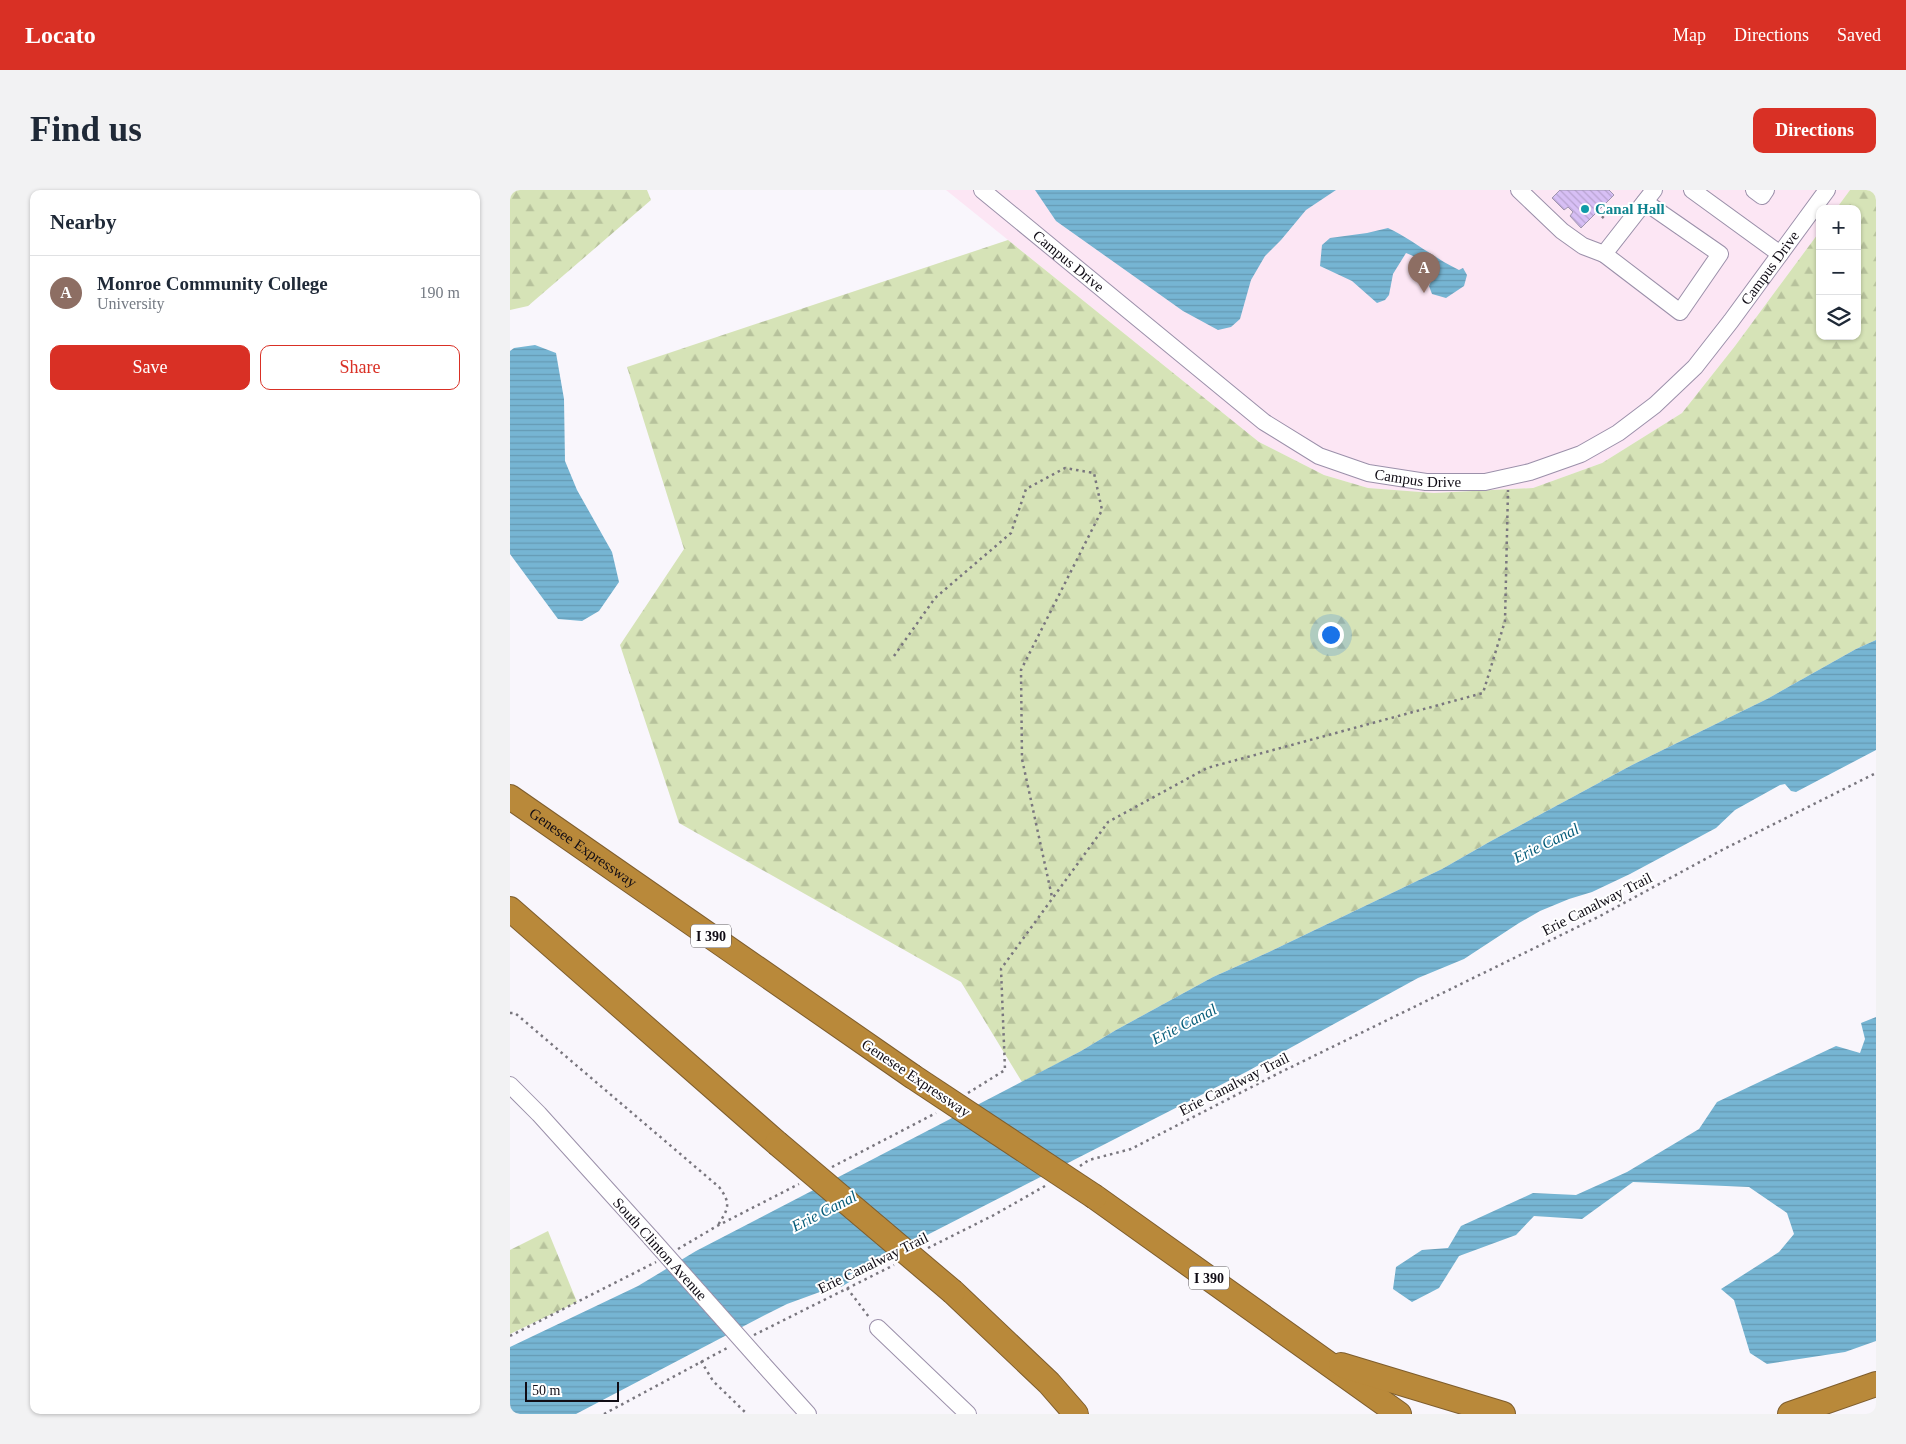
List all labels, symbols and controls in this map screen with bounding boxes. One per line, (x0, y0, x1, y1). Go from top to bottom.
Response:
text: Locato (25, 22, 96, 48)
text: Map (1673, 25, 1706, 45)
text: Directions (1734, 25, 1809, 45)
text: Saved (1837, 25, 1881, 45)
button: Directions (1753, 108, 1876, 153)
text: Find us (30, 110, 142, 149)
place label: Canal Hall (1595, 201, 1665, 217)
marker: Canal Hall (1579, 203, 1591, 215)
map controls (1816, 205, 1861, 340)
button: + (1816, 205, 1861, 250)
text: Nearby (50, 210, 117, 234)
street label: Campus Drive (1030, 227, 1107, 295)
street label: Campus Drive (1738, 228, 1802, 308)
button: − (1816, 250, 1861, 295)
pin: A (1408, 252, 1440, 293)
text: Monroe Community College (97, 273, 328, 294)
text: A (60, 284, 72, 301)
text: 190 m (420, 284, 460, 301)
text: University (97, 295, 165, 312)
button: layers (1816, 295, 1861, 340)
button: Save (50, 345, 250, 390)
button: Share (260, 345, 460, 390)
street label: Campus Drive (1373, 466, 1462, 490)
your location (1318, 622, 1344, 648)
street label: Genesee Expressway (526, 805, 640, 891)
water label: Erie Canal (1510, 820, 1582, 867)
street label: Erie Canalway Trail (1540, 869, 1654, 939)
road number: I 390 (691, 924, 731, 948)
water label: Erie Canal (1148, 1000, 1220, 1048)
street label: Genesee Expressway (859, 1036, 974, 1120)
street label: Erie Canalway Trail (1177, 1049, 1291, 1119)
water label: Erie Canal (788, 1187, 860, 1235)
street label: South Clinton Avenue (610, 1195, 710, 1304)
street label: Erie Canalway Trail (815, 1229, 931, 1297)
road number: I 390 (1189, 1266, 1229, 1290)
scale bar (525, 1379, 619, 1402)
text: 50 m (532, 1383, 560, 1398)

